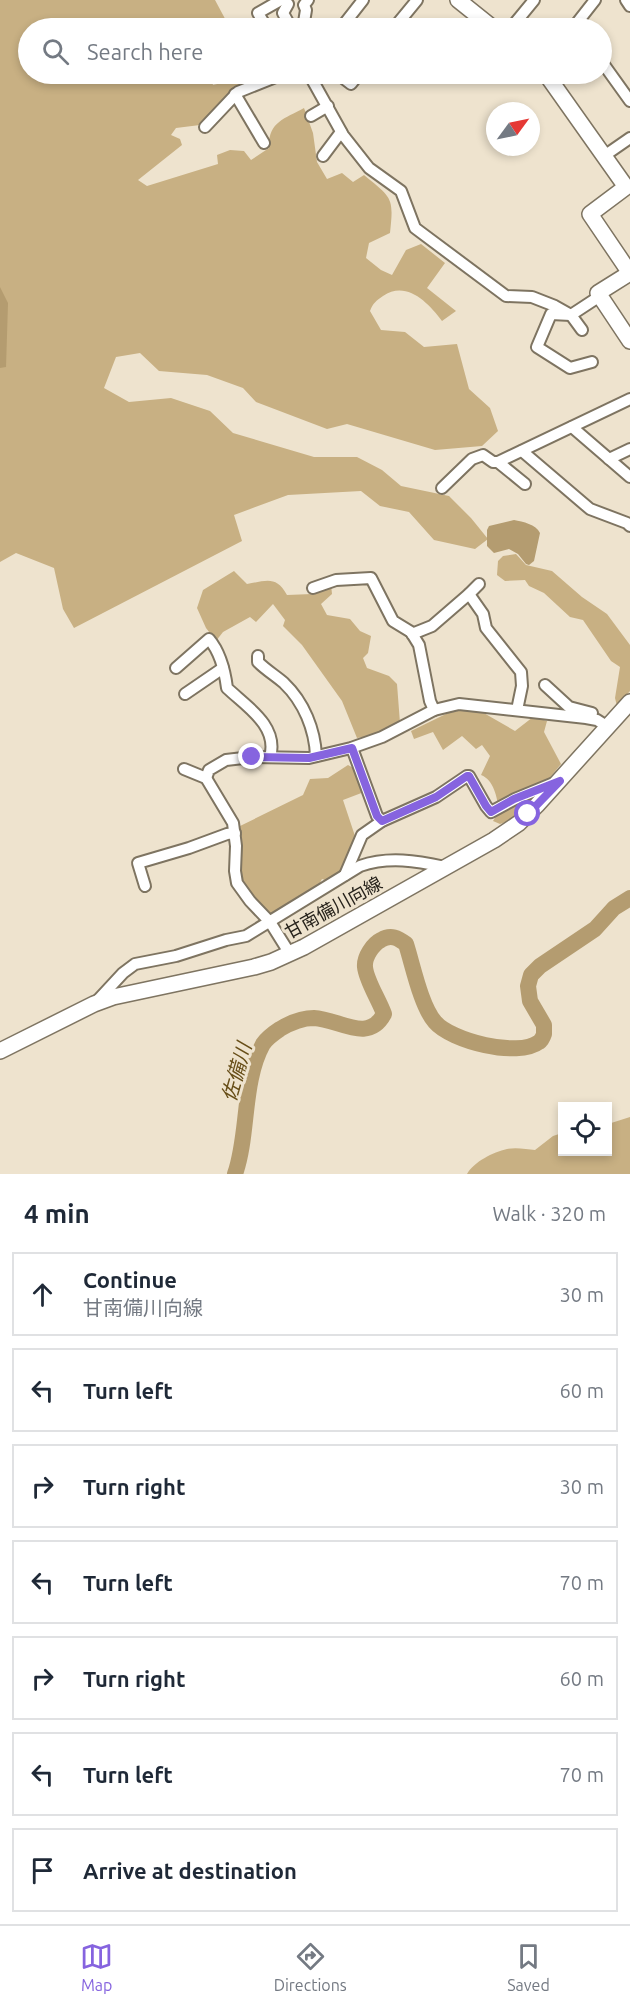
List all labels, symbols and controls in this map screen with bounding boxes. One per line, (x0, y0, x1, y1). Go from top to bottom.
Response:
search box (18, 18, 612, 84)
icon: search (39, 35, 72, 68)
text: Search here (87, 39, 203, 64)
north arrow (486, 102, 540, 156)
route end (238, 743, 264, 769)
route start (514, 800, 540, 826)
street label: 甘南備川向線 (281, 872, 385, 942)
water label: 佐備川 (217, 1038, 256, 1104)
map controls (558, 1102, 612, 1156)
button: locate (558, 1102, 612, 1156)
text: 4 min (24, 1199, 90, 1228)
text: Walk · 320 m (493, 1202, 606, 1225)
text: Continue (83, 1267, 177, 1292)
icon: ahead (26, 1278, 59, 1311)
text: 30 m (560, 1283, 604, 1306)
text: 甘南備川向線 (83, 1296, 203, 1319)
icon: left (26, 1374, 59, 1407)
text: Turn left (83, 1378, 173, 1403)
text: 60 m (560, 1379, 604, 1402)
icon: right (26, 1470, 59, 1503)
text: Turn right (83, 1474, 185, 1499)
text: 30 m (560, 1475, 604, 1498)
icon: left (26, 1566, 59, 1599)
text: Turn left (83, 1570, 173, 1595)
text: 70 m (560, 1571, 604, 1594)
icon: right (26, 1662, 59, 1695)
text: Turn right (83, 1666, 185, 1691)
text: 60 m (560, 1667, 604, 1690)
icon: left (26, 1758, 59, 1791)
text: Turn left (83, 1762, 173, 1787)
text: 70 m (560, 1763, 604, 1786)
icon: arrive (26, 1854, 59, 1887)
text: Arrive at destination (83, 1858, 297, 1883)
tab: Map (80, 1940, 113, 1994)
tab: Directions (274, 1940, 347, 1994)
tab: Saved (507, 1940, 550, 1994)

